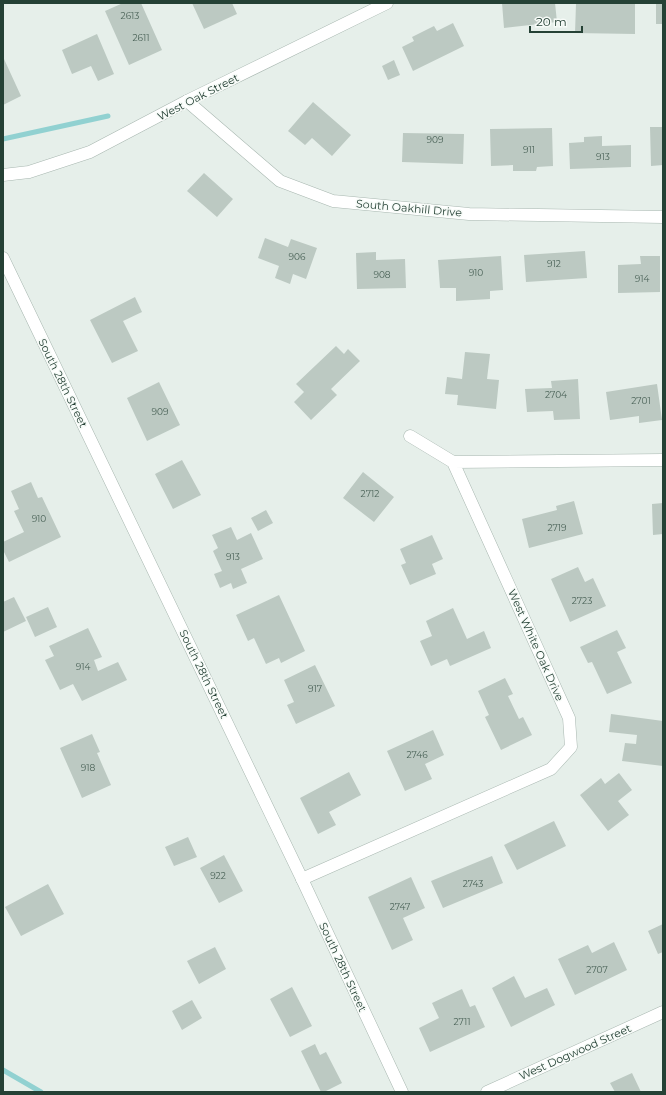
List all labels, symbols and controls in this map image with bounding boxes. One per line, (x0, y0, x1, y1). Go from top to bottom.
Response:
scale bar (530, 8, 582, 34)
house number: 2613 (121, 10, 139, 21)
text: 20 m (536, 14, 567, 29)
house number: 2611 (132, 32, 150, 43)
street label: West Oak Street (155, 70, 241, 124)
house number: 909 (427, 134, 444, 145)
house number: 911 (523, 144, 535, 155)
house number: 913 (596, 151, 610, 162)
street label: South Oakhill Drive (356, 196, 463, 220)
house number: 906 (289, 251, 306, 262)
house number: 912 (547, 258, 561, 269)
house number: 910 (469, 267, 483, 278)
house number: 908 (373, 269, 391, 280)
house number: 914 (635, 273, 649, 284)
street label: South 28th Street (35, 336, 91, 430)
house number: 2704 (545, 389, 567, 400)
house number: 2701 (631, 395, 651, 406)
house number: 909 (152, 406, 169, 417)
house number: 2712 (361, 488, 379, 499)
house number: 910 (32, 513, 46, 524)
house number: 2719 (547, 522, 567, 533)
house number: 913 (226, 551, 240, 562)
street label: West White Oak Drive (505, 587, 567, 703)
house number: 2723 (572, 595, 592, 606)
street label: South 28th Street (176, 627, 232, 721)
house number: 914 (76, 661, 90, 672)
house number: 917 (308, 683, 322, 694)
house number: 2746 (406, 749, 428, 760)
house number: 918 (81, 762, 95, 773)
house number: 922 (210, 870, 226, 881)
house number: 2743 (463, 878, 483, 889)
house number: 2747 (390, 901, 410, 912)
street label: South 28th Street (316, 920, 370, 1014)
house number: 2707 (586, 964, 608, 975)
house number: 2711 (454, 1016, 470, 1027)
street label: West Dogwood Street (517, 1021, 634, 1083)

